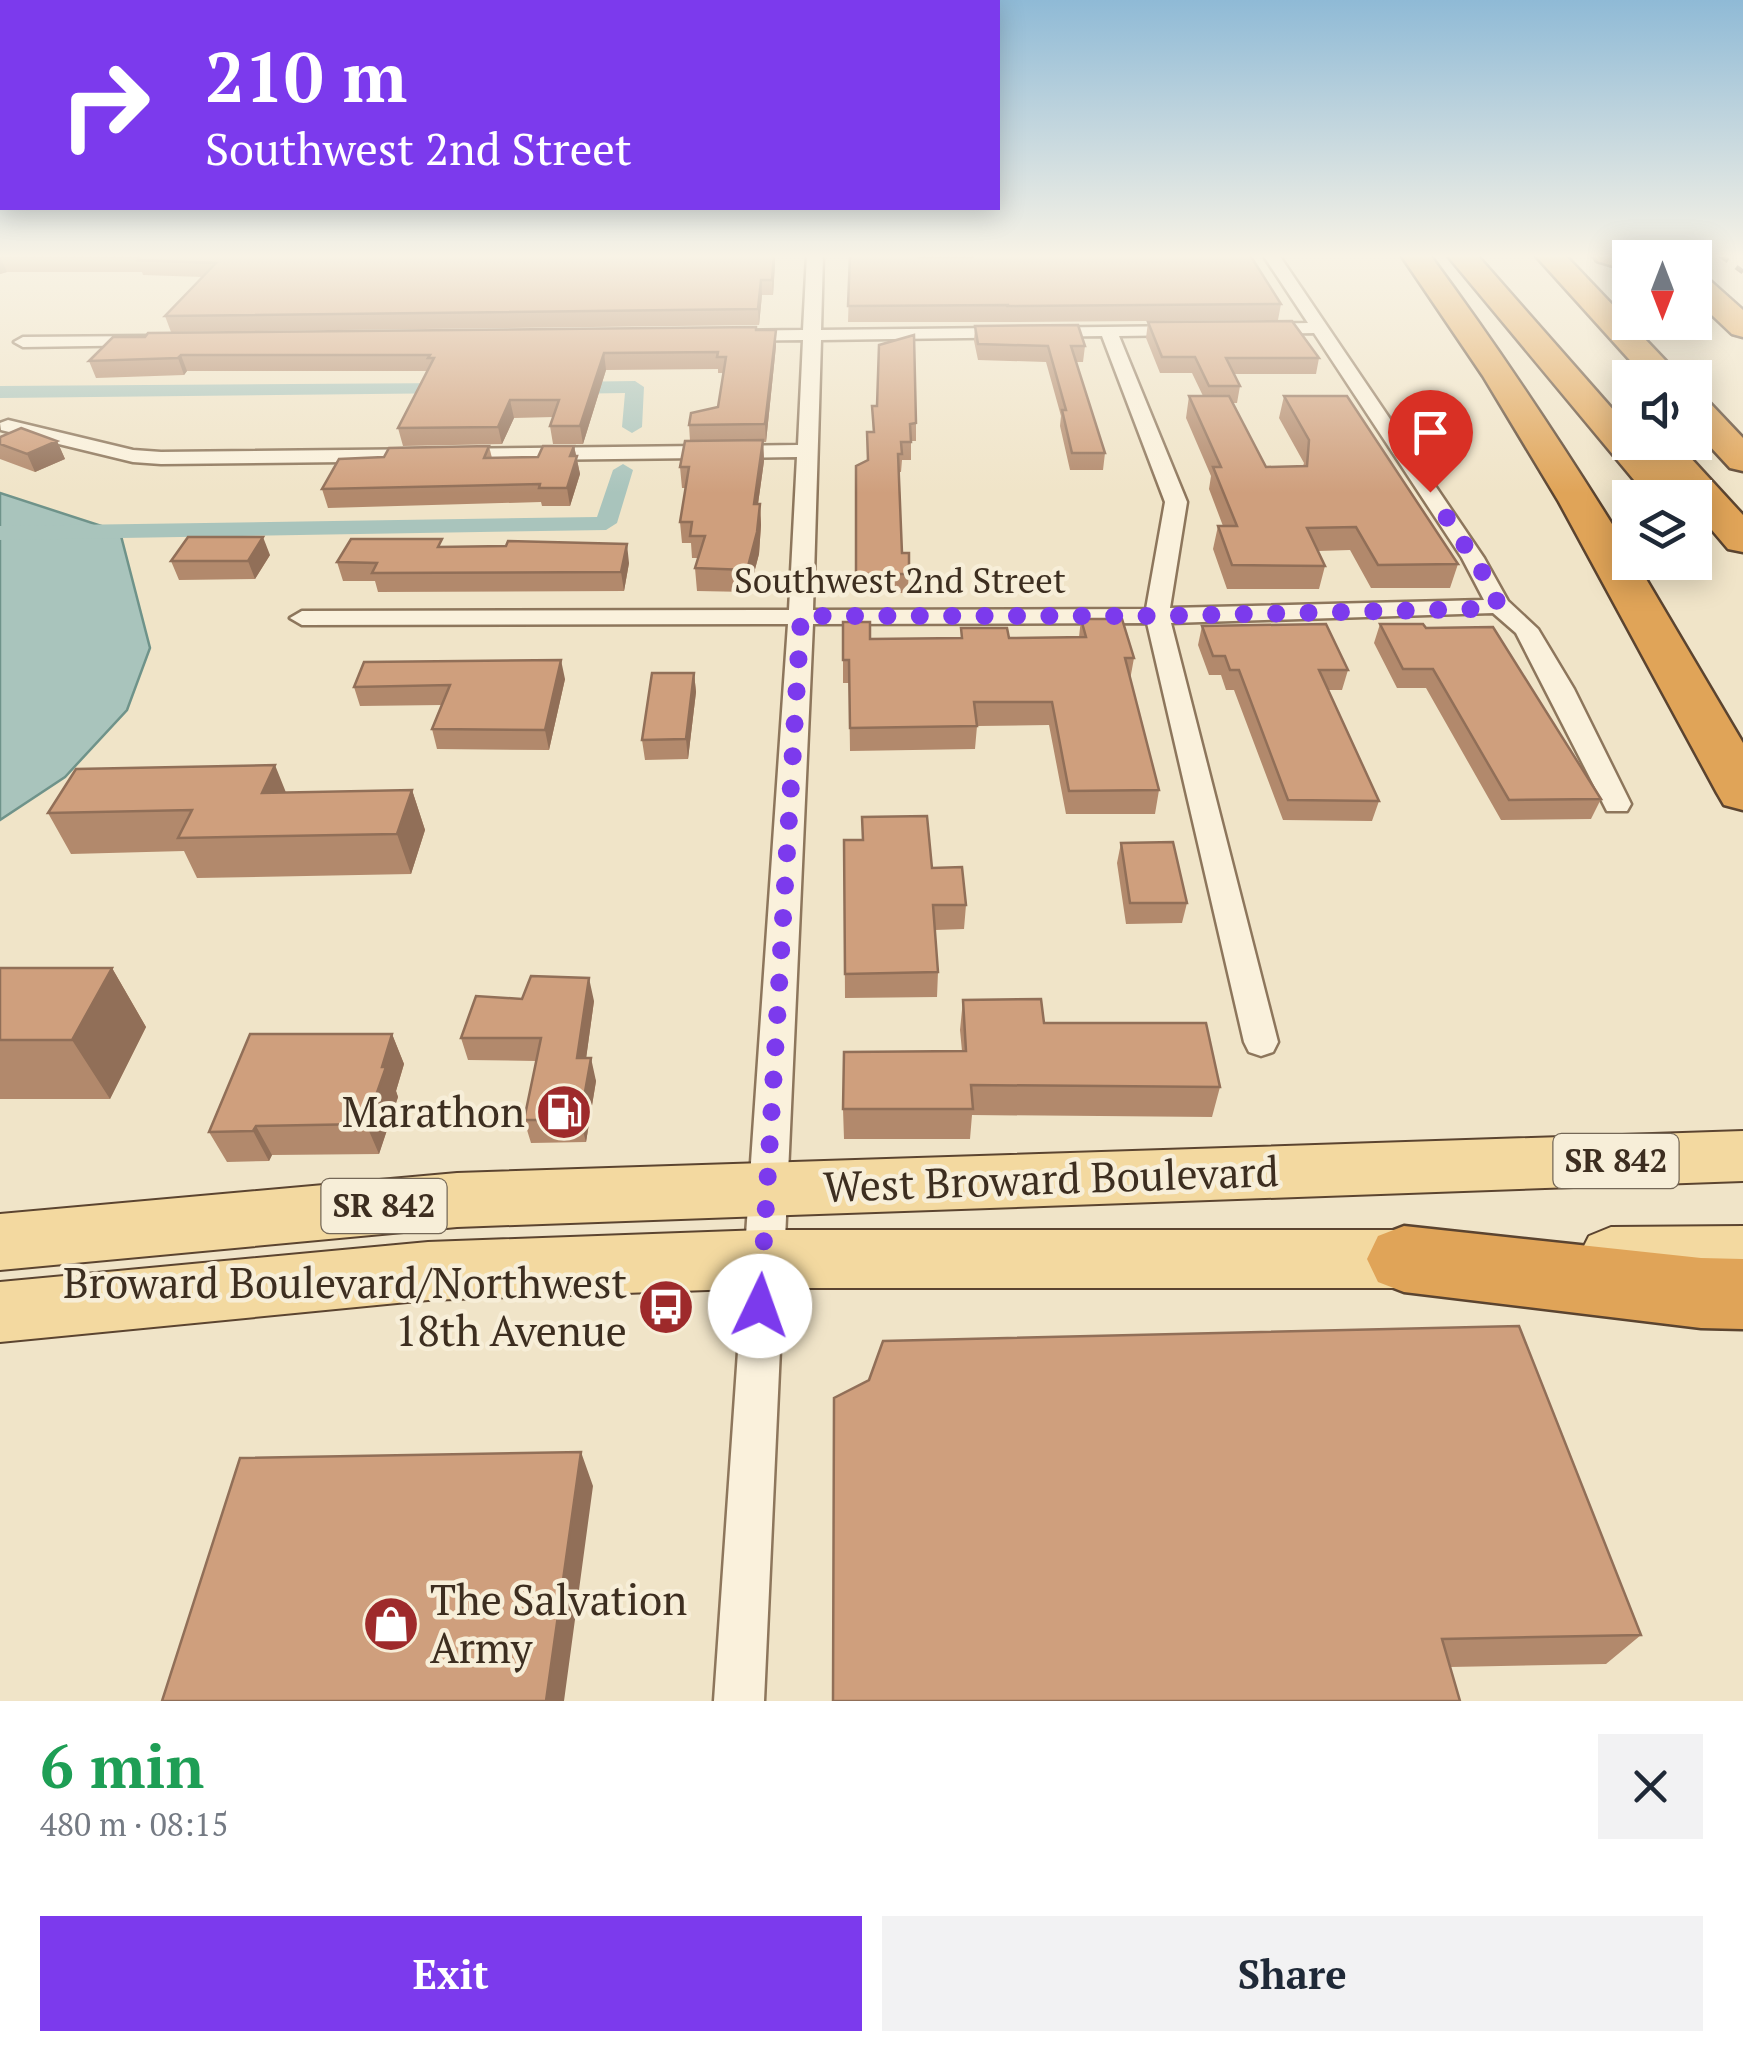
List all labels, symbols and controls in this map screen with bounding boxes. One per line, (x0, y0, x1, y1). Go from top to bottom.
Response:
text: 210 m (205, 29, 407, 122)
icon: right (40, 40, 170, 170)
text: Southwest 2nd Street (205, 118, 632, 178)
north arrow (1612, 240, 1712, 340)
map controls (1612, 240, 1712, 580)
button: sound (1612, 360, 1712, 460)
pin (1388, 390, 1473, 493)
icon: arrive (1403, 405, 1458, 460)
button: layers (1612, 480, 1712, 580)
street label: Southwest 2nd Street (734, 557, 1066, 603)
fuel station icon: Marathon (534, 1082, 594, 1142)
place label: Marathon (342, 1083, 525, 1139)
road number: SR 842 (1554, 1134, 1678, 1188)
street label: West Broward Boulevard (822, 1142, 1280, 1214)
road number: SR 842 (322, 1179, 446, 1233)
place label: Broward Boulevard/Northwest 18th Avenue (63, 1254, 627, 1358)
position arrow (708, 1254, 812, 1358)
bus stop icon: Broward Boulevard/Northwest 18th Avenue (636, 1277, 696, 1337)
place label: The Salvation Army (430, 1571, 687, 1675)
shop icon: The Salvation Army (361, 1594, 421, 1654)
text: 6 min (40, 1726, 204, 1805)
button: close (1598, 1734, 1703, 1839)
text: 480 m · 08:15 (40, 1803, 228, 1845)
button: Exit (40, 1916, 862, 2031)
button: Share (882, 1916, 1703, 2031)

